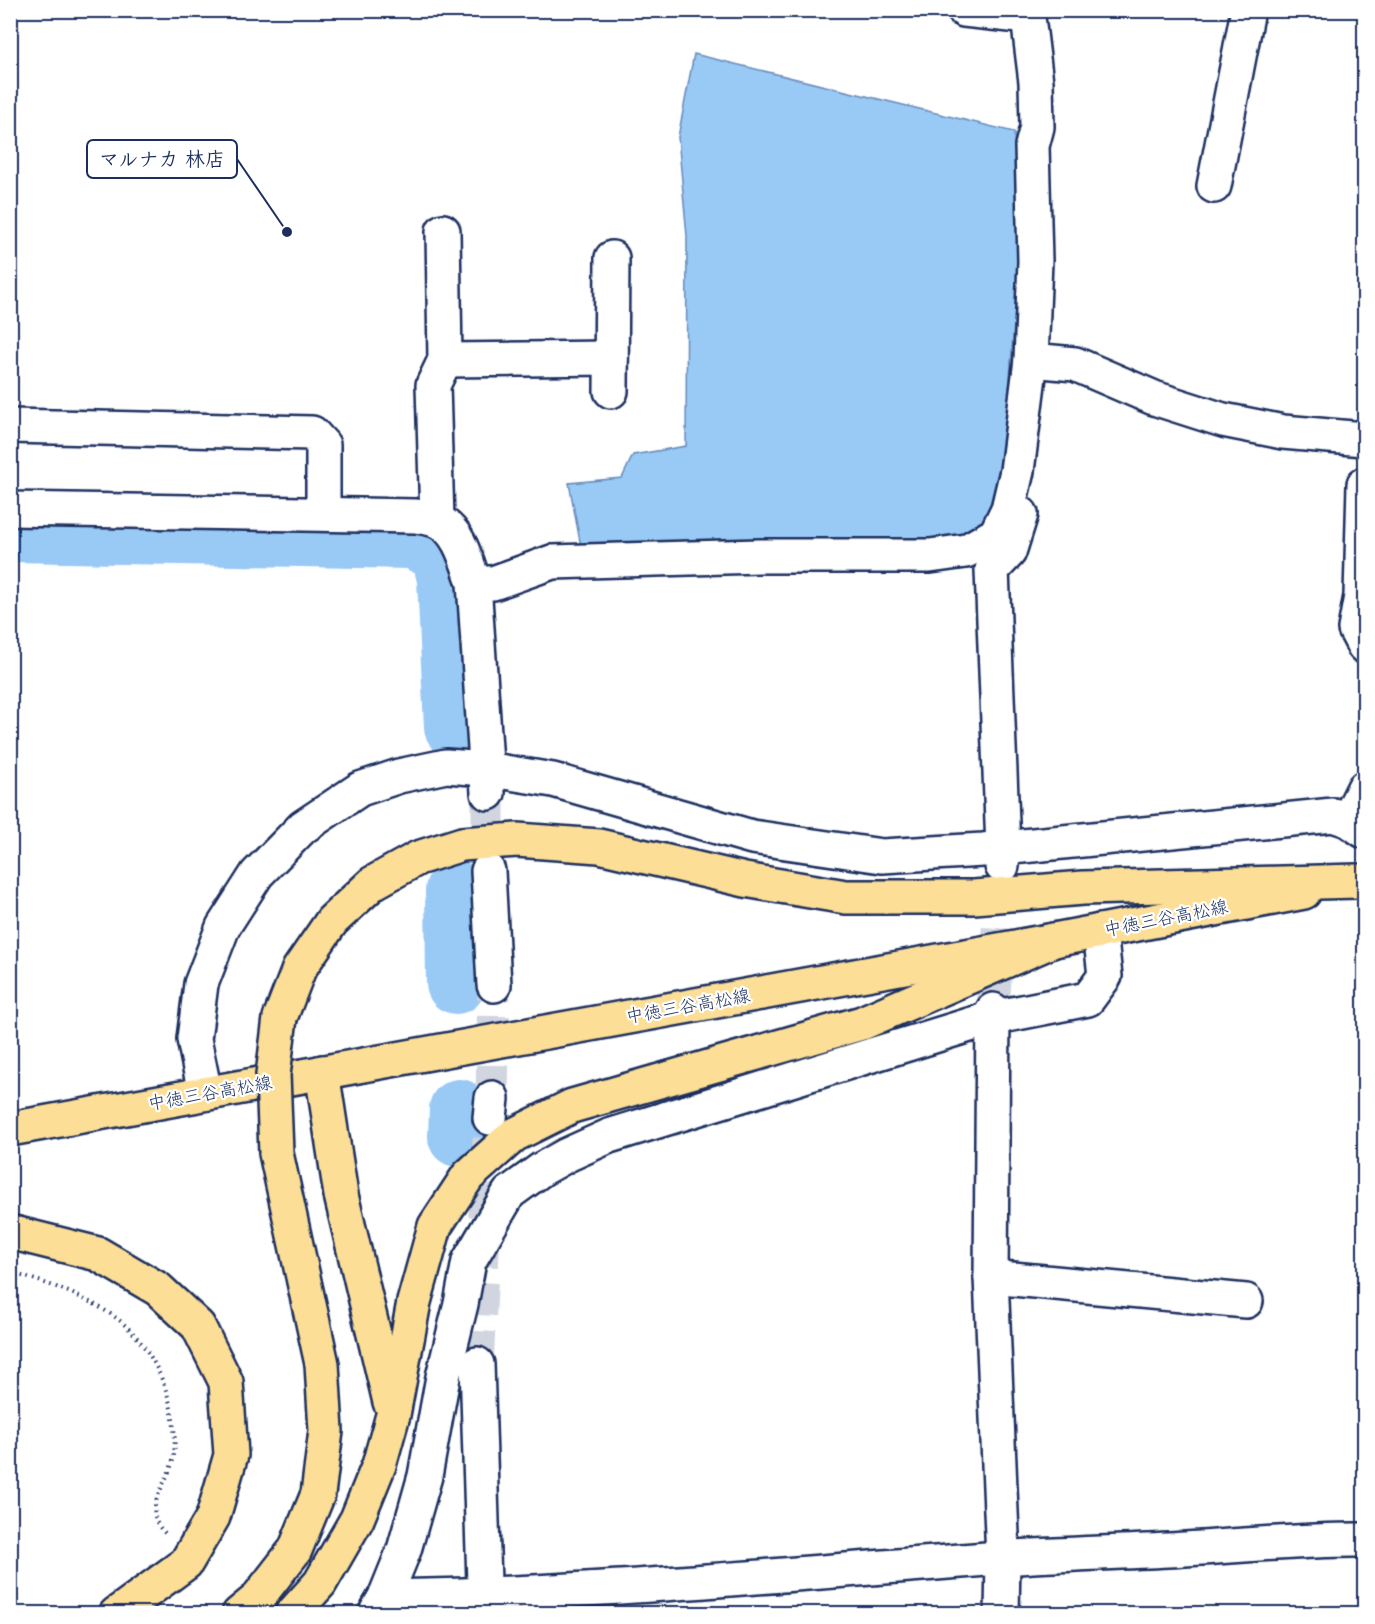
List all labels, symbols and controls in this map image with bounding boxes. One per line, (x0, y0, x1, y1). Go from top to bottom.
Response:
callout: マルナカ 林店 (87, 140, 237, 178)
text: マルナカ 林店 (99, 143, 225, 173)
street label: 中徳三谷高松線 (1101, 891, 1230, 942)
street label: 中徳三谷高松線 (623, 980, 752, 1029)
street label: 中徳三谷高松線 (145, 1067, 274, 1116)

